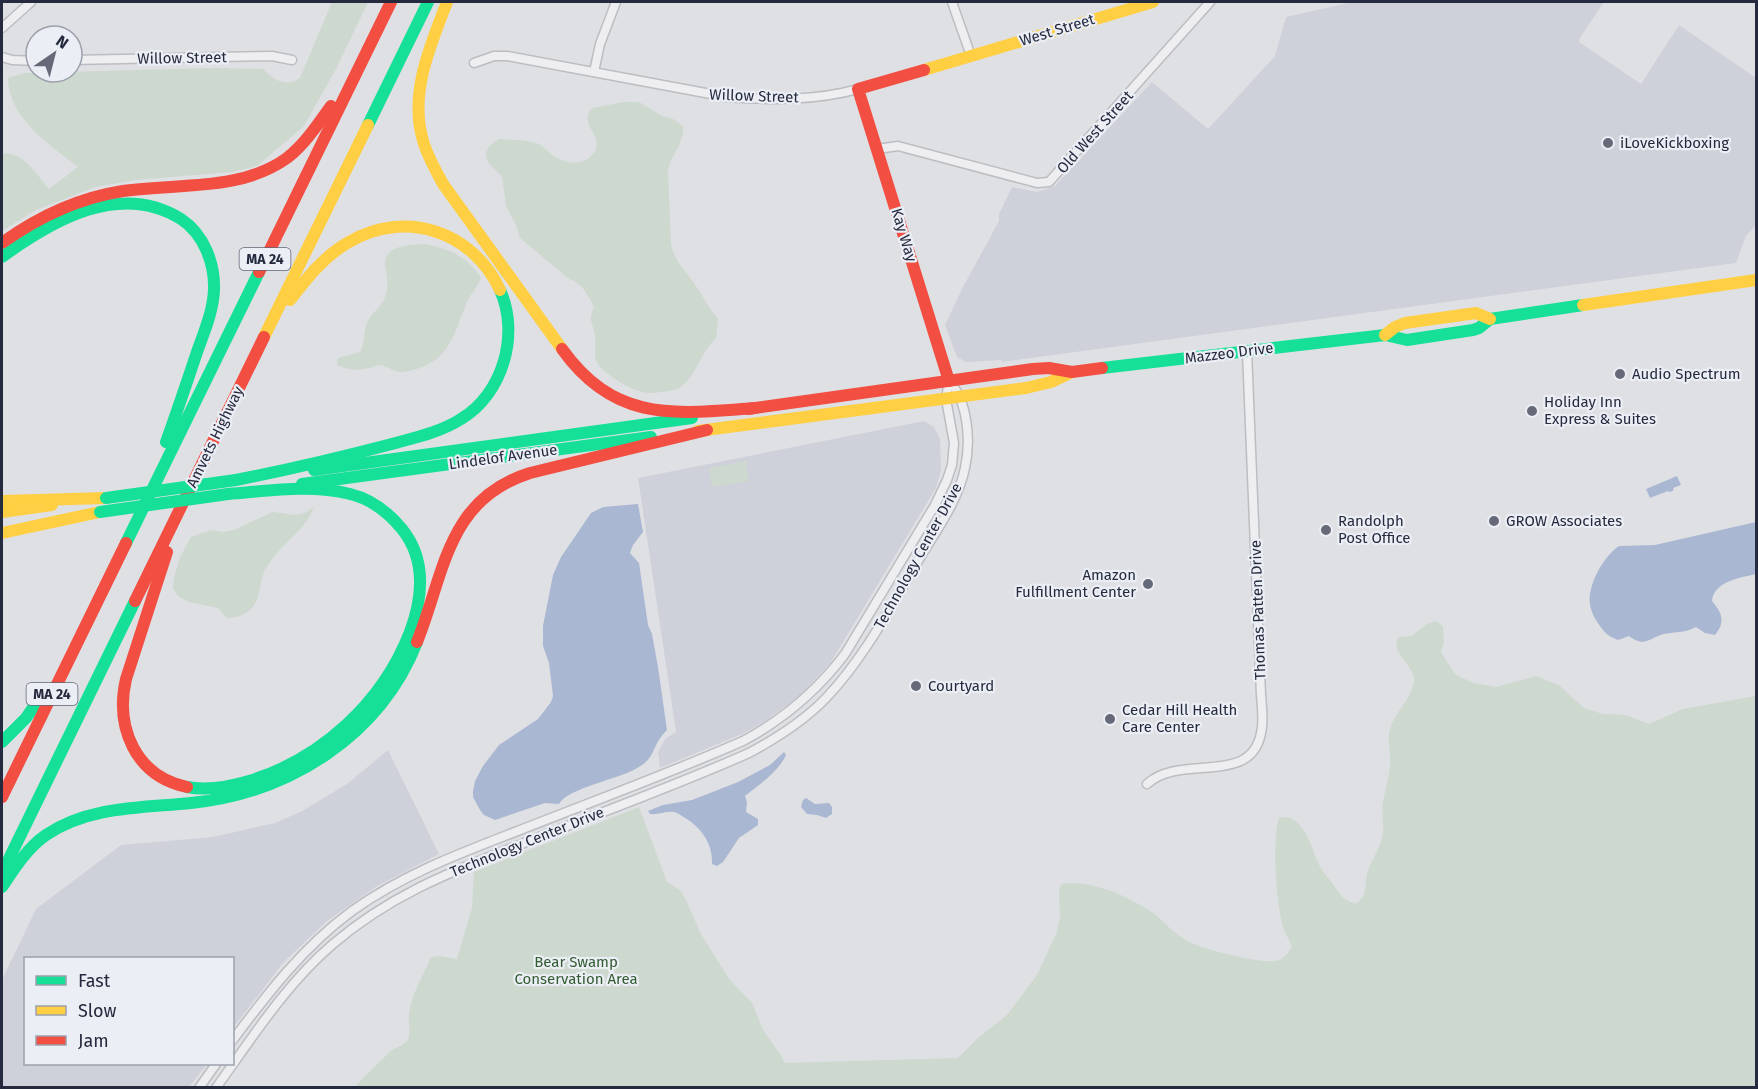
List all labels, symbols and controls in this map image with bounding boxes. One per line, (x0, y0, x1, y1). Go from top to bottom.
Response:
street label: West Street (1017, 10, 1097, 50)
north arrow (24, 24, 84, 84)
text: N (53, 31, 72, 53)
street label: Willow Street (137, 48, 227, 68)
street label: Willow Street (709, 85, 800, 107)
street label: Old West Street (1053, 86, 1137, 177)
place label: iLoveKickboxing (1620, 134, 1729, 152)
marker: iLoveKickboxing (1601, 136, 1615, 150)
street label: Kay Way (887, 206, 921, 265)
road number: MA 24 (240, 248, 290, 270)
street label: Mazzeo Drive (1184, 339, 1274, 367)
place label: Audio Spectrum (1632, 365, 1740, 383)
marker: Audio Spectrum (1613, 367, 1627, 381)
street label: Amvets Highway (183, 383, 248, 490)
place label: Holiday Inn Express & Suites (1544, 393, 1656, 428)
marker: Holiday Inn Express & Suites (1525, 404, 1539, 418)
street label: Lindelof Avenue (448, 440, 558, 474)
street label: Technology Center Drive (870, 480, 966, 632)
place label: Randolph Post Office (1338, 512, 1411, 547)
place label: GROW Associates (1506, 512, 1622, 530)
marker: GROW Associates (1487, 514, 1501, 528)
marker: Randolph Post Office (1319, 523, 1333, 537)
street label: Thomas Patten Drive (1247, 540, 1269, 680)
place label: Amazon Fulfillment Center (1015, 566, 1136, 601)
marker: Amazon Fulfillment Center (1141, 577, 1155, 591)
place label: Courtyard (928, 677, 994, 695)
marker: Courtyard (909, 679, 923, 693)
road number: MA 24 (26, 683, 78, 705)
place label: Cedar Hill Health Care Center (1122, 701, 1237, 736)
marker: Cedar Hill Health Care Center (1103, 712, 1117, 726)
street label: Technology Center Drive (447, 803, 607, 881)
park label: Bear Swamp Conservation Area (514, 953, 638, 988)
legend (24, 957, 234, 1065)
text: Fast (78, 970, 111, 992)
text: Slow (78, 1000, 117, 1022)
text: Jam (78, 1030, 109, 1052)

